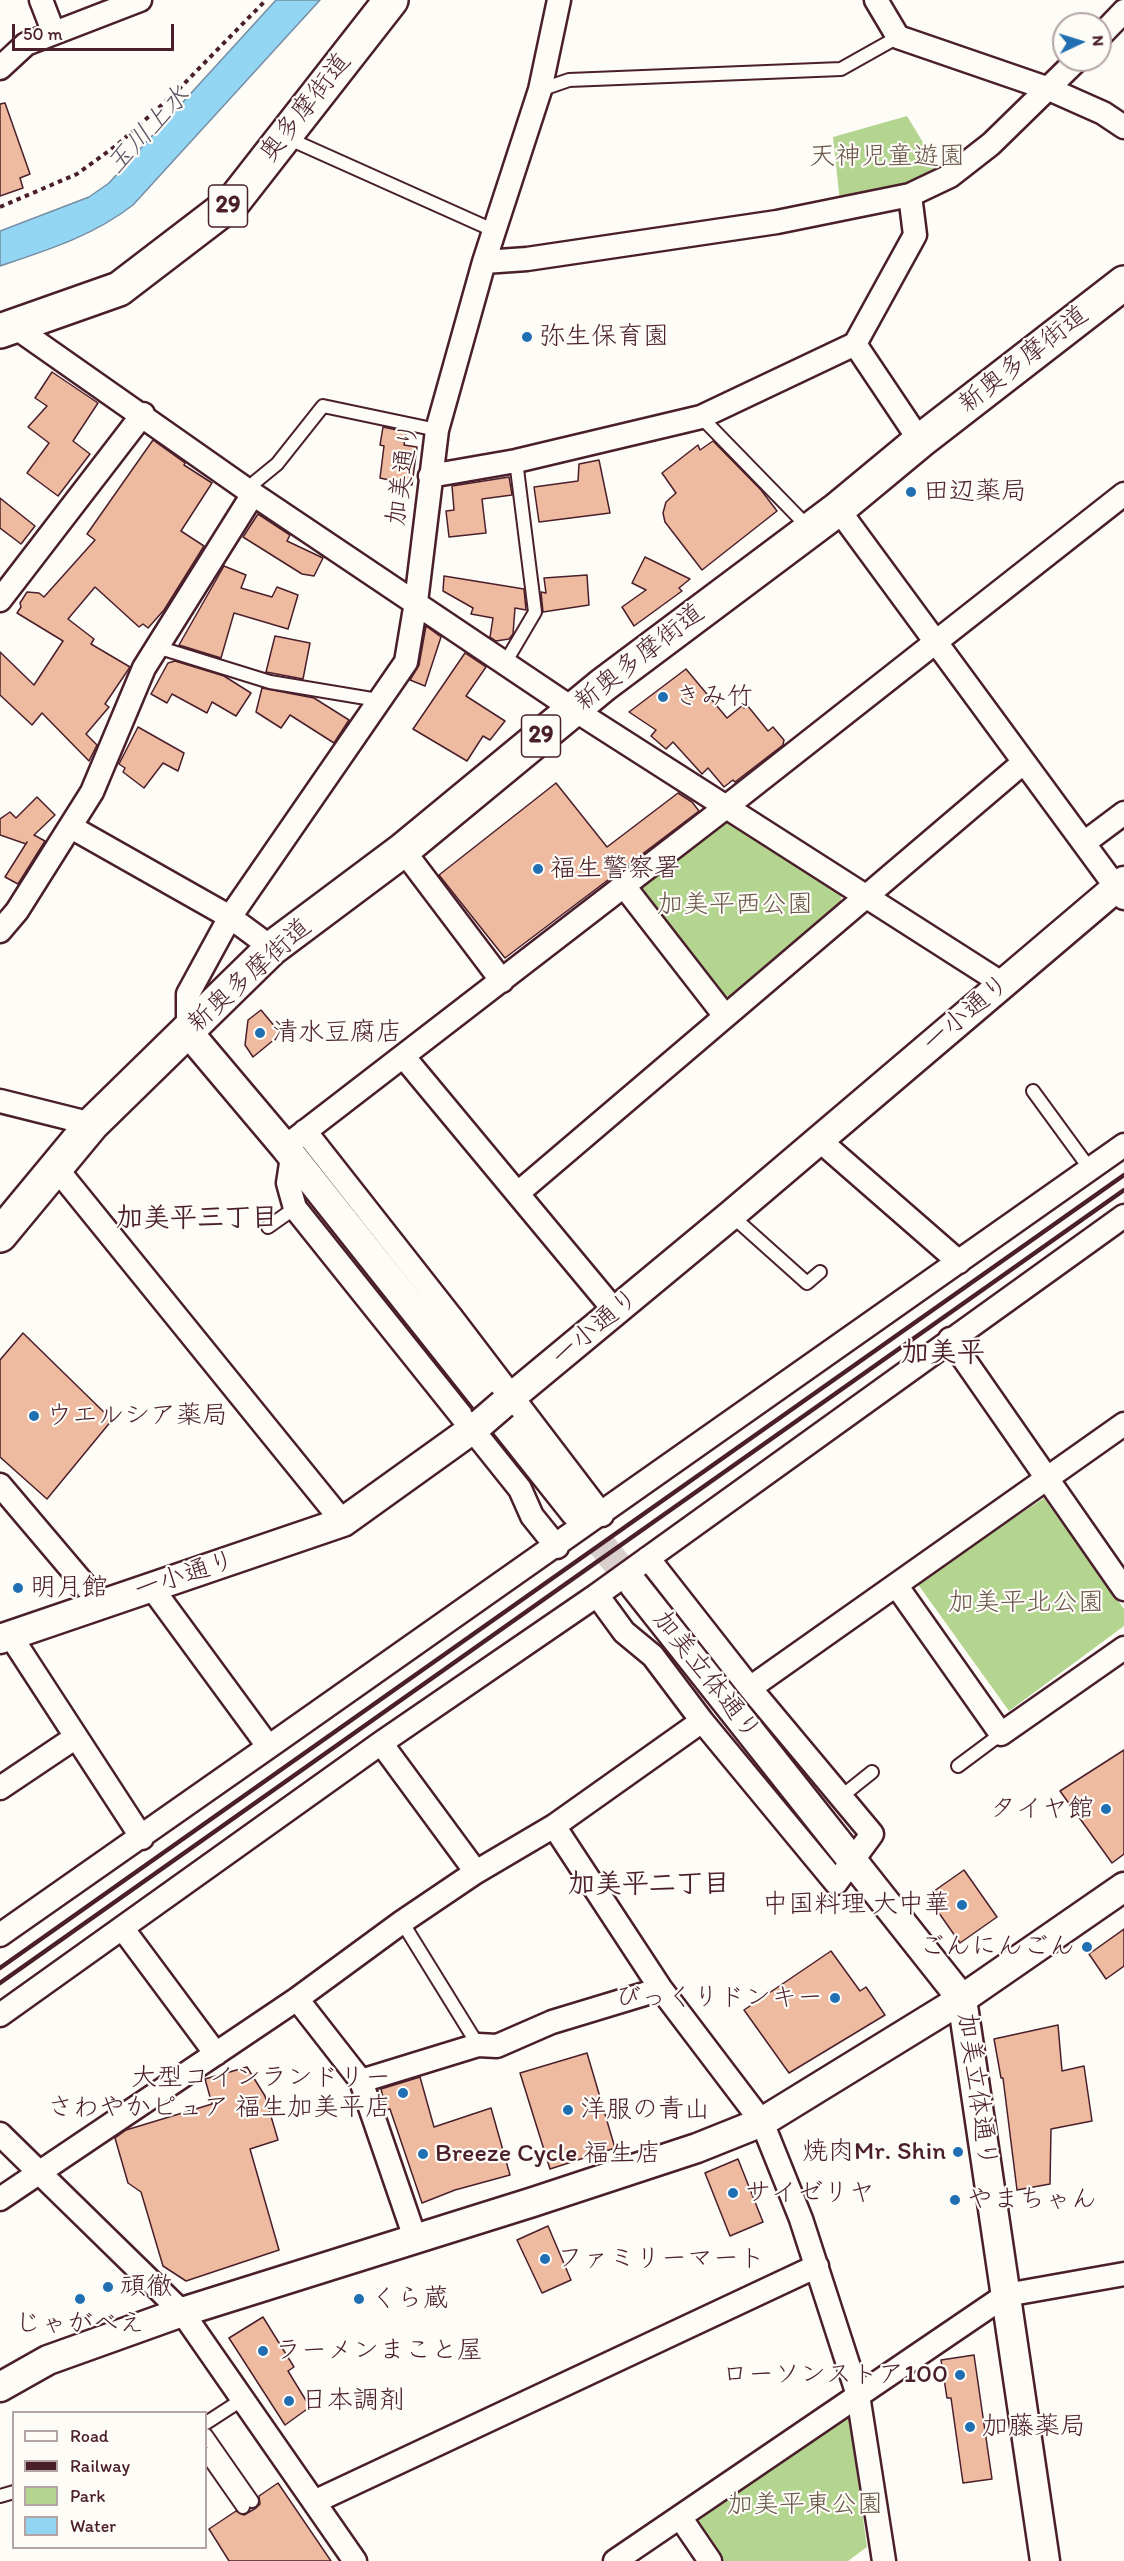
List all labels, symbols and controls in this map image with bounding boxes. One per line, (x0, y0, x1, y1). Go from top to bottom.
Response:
scale bar (15, 12, 177, 50)
north arrow (1052, 12, 1112, 72)
text: 50 m (23, 23, 63, 45)
text: N (1089, 35, 1108, 47)
street label: 奥多摩街道 (254, 47, 358, 169)
water label: 玉川上水 (100, 80, 198, 182)
park label: 天神児童遊園 (809, 141, 965, 173)
road number: 29 (208, 185, 248, 227)
street label: 新奥多摩街道 (953, 300, 1095, 420)
place label: 弥生保育園 (539, 321, 669, 353)
marker: 弥生保育園 (520, 330, 534, 344)
street label: 加美通り (381, 420, 427, 528)
place label: 田辺薬局 (923, 476, 1027, 508)
marker: 田辺薬局 (904, 485, 918, 499)
street label: 新奥多摩街道 (569, 598, 711, 718)
place label: きみ竹 (675, 681, 753, 713)
marker: きみ竹 (656, 690, 670, 704)
road number: 29 (522, 715, 560, 757)
place label: 福生警察署 (550, 853, 680, 885)
marker: 福生警察署 (531, 862, 545, 876)
park label: 加美平西公園 (657, 889, 813, 921)
street label: 新奥多摩街道 (182, 912, 318, 1040)
street label: 一小通り (917, 969, 1017, 1059)
place label: 清水豆腐店 (272, 1017, 402, 1049)
marker: 清水豆腐店 (253, 1026, 267, 1040)
district label: 加美平三丁目 (116, 1203, 278, 1235)
street label: 一小通り (546, 1283, 646, 1373)
district label: 加美平 (901, 1337, 985, 1371)
place label: ウエルシア薬局 (46, 1400, 228, 1432)
marker: ウエルシア薬局 (27, 1409, 41, 1423)
street label: 一小通り (131, 1545, 239, 1607)
place label: 明月館 (30, 1572, 108, 1604)
marker: 明月館 (11, 1581, 25, 1595)
park label: 加美平北公園 (948, 1587, 1104, 1619)
street label: 加美立体通り (646, 1605, 766, 1747)
place label: タイヤ館 (990, 1793, 1094, 1825)
marker: タイヤ館 (1099, 1802, 1113, 1816)
district label: 加美平二丁目 (568, 1869, 730, 1901)
place label: 中国料理 大中華 (762, 1889, 950, 1921)
marker: 中国料理 大中華 (955, 1898, 969, 1912)
place label: ごんにんごん (919, 1931, 1075, 1963)
marker: ごんにんごん (1080, 1940, 1094, 1954)
place label: びっくりドンキー (615, 1982, 823, 2014)
marker: びっくりドンキー (828, 1991, 842, 2005)
street label: 加美立体通り (950, 2011, 1002, 2169)
place label: 大型コインランドリー さわやかピュア 福生加美平店 (47, 2062, 391, 2124)
marker: 大型コインランドリー さわやかピュア 福生加美平店 (396, 2086, 410, 2100)
place label: 洋服の青山 (580, 2094, 710, 2126)
marker: 洋服の青山 (561, 2103, 575, 2117)
place label: 焼肉Mr. Shin (802, 2136, 946, 2168)
place label: Breeze Cycle 福生店 (435, 2138, 661, 2170)
marker: 焼肉Mr. Shin (951, 2145, 965, 2159)
marker: Breeze Cycle 福生店 (416, 2147, 430, 2161)
place label: サイゼリヤ (745, 2177, 875, 2209)
place label: やまちゃん (967, 2184, 1097, 2216)
marker: サイゼリヤ (726, 2186, 740, 2200)
marker: やまちゃん (948, 2193, 962, 2207)
place label: ファミリーマート (557, 2243, 765, 2275)
marker: ファミリーマート (538, 2252, 552, 2266)
place label: 頑徹 (120, 2271, 172, 2303)
marker: 頑徹 (101, 2280, 115, 2294)
place label: くら蔵 (371, 2283, 449, 2315)
marker: じゃがべえ (73, 2292, 87, 2306)
marker: くら蔵 (352, 2292, 366, 2306)
place label: じゃがべえ (15, 2308, 145, 2340)
place label: ラーメンまこと屋 (275, 2335, 483, 2367)
marker: ラーメンまこと屋 (256, 2344, 270, 2358)
place label: ローソンストア100 (722, 2359, 948, 2391)
marker: ローソンストア100 (953, 2368, 967, 2382)
place label: 日本調剤 (301, 2385, 405, 2417)
marker: 日本調剤 (282, 2394, 296, 2408)
legend (12, 2411, 207, 2549)
place label: 加藤薬局 (982, 2411, 1086, 2443)
marker: 加藤薬局 (963, 2420, 977, 2434)
text: Road (70, 2425, 109, 2447)
text: Railway (70, 2455, 130, 2477)
text: Park (70, 2485, 105, 2507)
park label: 加美平東公園 (727, 2489, 883, 2521)
text: Water (70, 2515, 116, 2537)

